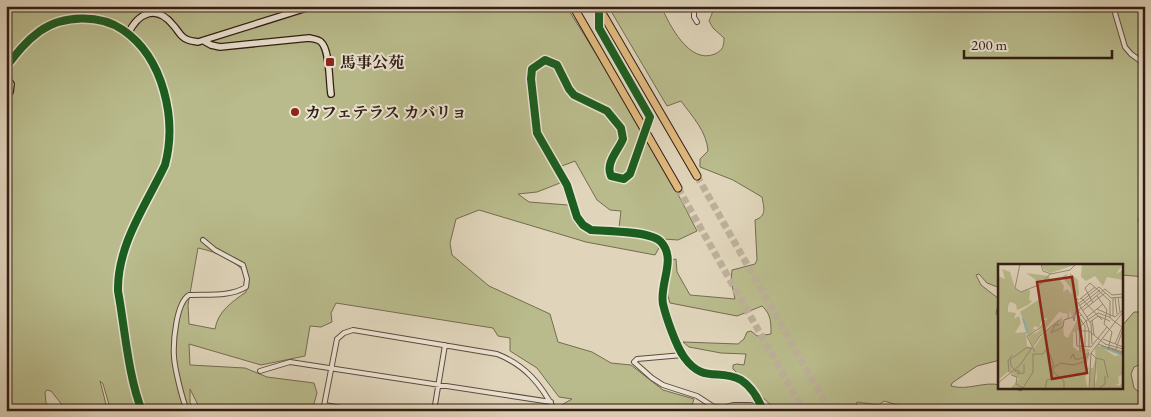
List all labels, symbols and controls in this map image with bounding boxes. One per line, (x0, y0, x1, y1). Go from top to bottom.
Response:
scale bar (964, 28, 1111, 60)
text: 200 m (971, 35, 1008, 54)
place label: 馬事公苑 (340, 52, 405, 73)
marker: 馬事公苑 (324, 56, 336, 68)
place label: カフェテラス カバリョ (305, 102, 467, 123)
marker: カフェテラス カバリョ (289, 106, 301, 118)
inset map (998, 264, 1124, 390)

